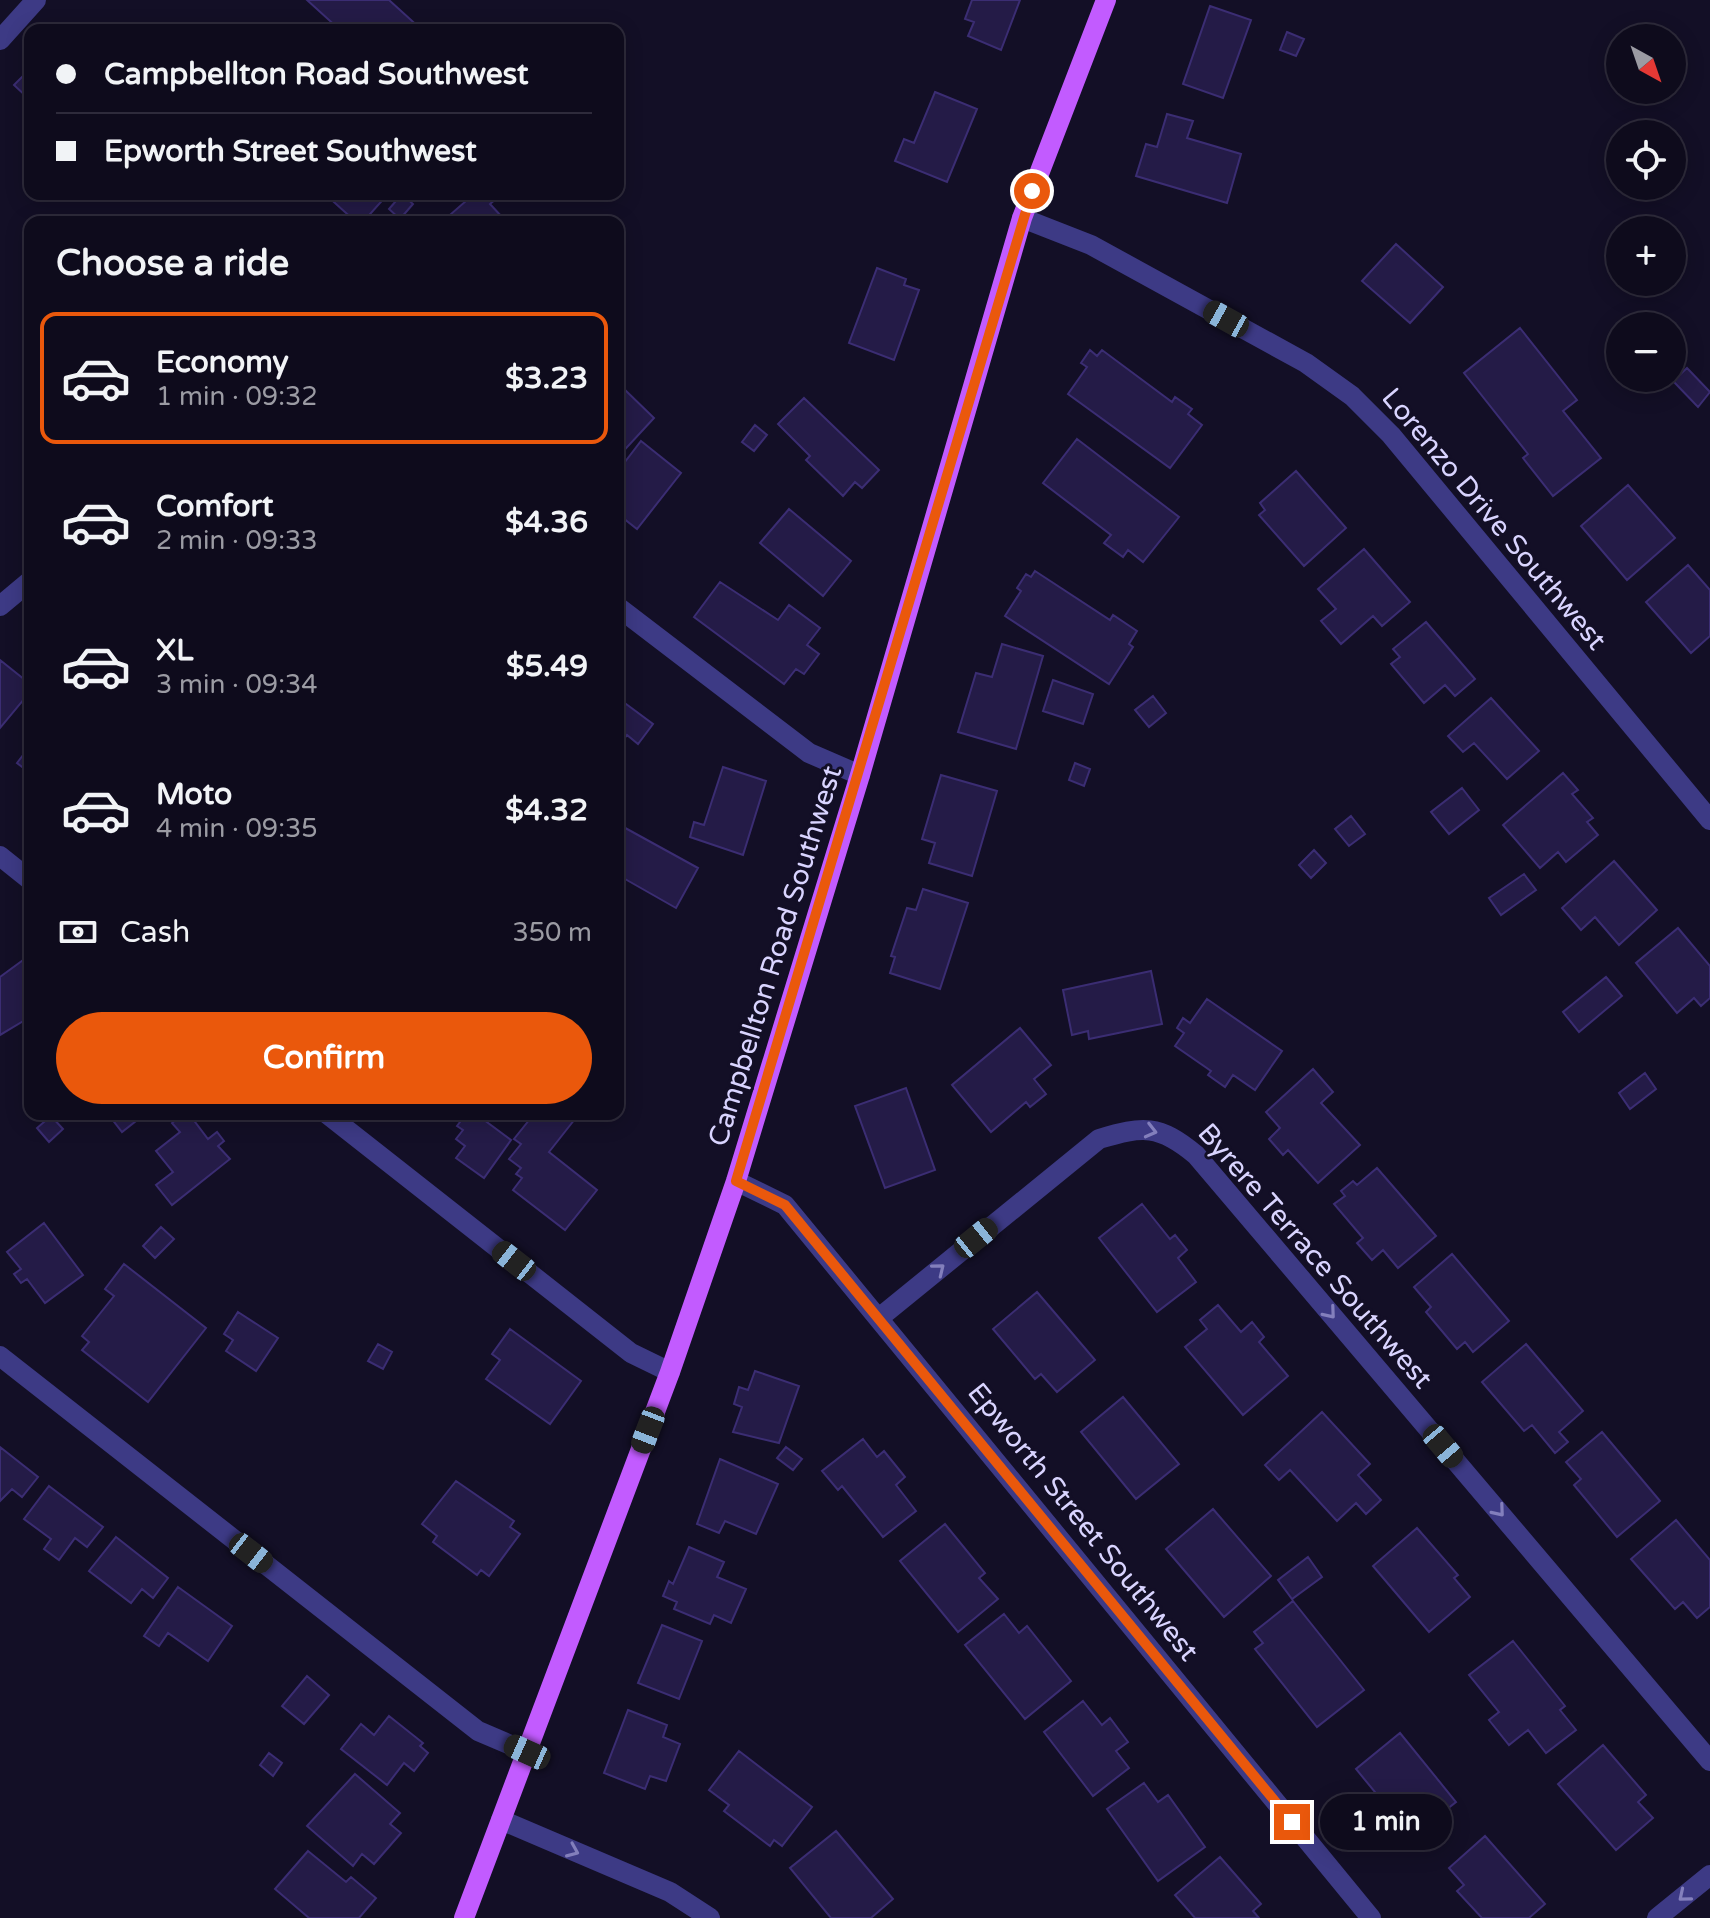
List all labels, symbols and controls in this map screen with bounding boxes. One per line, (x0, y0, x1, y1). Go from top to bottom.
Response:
north arrow (1606, 24, 1686, 104)
map controls (1606, 24, 1686, 392)
text: Campbellton Road Southwest (104, 56, 529, 93)
button: locate (1606, 120, 1686, 200)
text: Epworth Street Southwest (104, 133, 477, 170)
route start (1014, 173, 1050, 209)
button: + (1606, 216, 1686, 296)
text: Choose a ride (56, 242, 289, 285)
car (1199, 297, 1253, 341)
button: − (1606, 312, 1686, 392)
icon: car (60, 342, 132, 414)
text: Economy (156, 344, 289, 381)
text: $3.23 (505, 360, 588, 397)
text: 1 min · 09:32 (156, 381, 318, 412)
street label: Lorenzo Drive Southwest (1374, 381, 1614, 657)
icon: car (60, 486, 132, 558)
text: Comfort (156, 488, 274, 525)
text: $4.36 (505, 504, 588, 541)
text: 2 min · 09:33 (156, 525, 318, 556)
icon: car (60, 630, 132, 702)
text: XL (156, 632, 193, 669)
text: $5.49 (506, 648, 588, 685)
text: 3 min · 09:34 (156, 669, 318, 700)
street label: Campbellton Road Southwest (701, 761, 849, 1150)
icon: car (60, 774, 132, 846)
text: Moto (156, 776, 232, 813)
text: $4.32 (505, 792, 588, 829)
text: 4 min · 09:35 (156, 813, 318, 844)
icon: cash (56, 910, 100, 954)
text: Cash (120, 914, 190, 951)
text: 350 m (512, 917, 592, 948)
button: Confirm (56, 1012, 592, 1104)
street label: Byrere Terrace Southwest (1190, 1116, 1440, 1396)
one-way arrow (1144, 1122, 1157, 1139)
car (950, 1214, 1002, 1262)
car (488, 1237, 540, 1285)
one-way arrow (930, 1264, 945, 1278)
one-way arrow (1321, 1304, 1335, 1318)
street label: Epworth Street Southwest (960, 1376, 1206, 1668)
car (628, 1403, 668, 1457)
car (1418, 1420, 1468, 1472)
one-way arrow (1489, 1502, 1504, 1517)
car (225, 1529, 277, 1577)
car (500, 1731, 554, 1773)
callout: 1 min (1320, 1794, 1452, 1850)
route end (1274, 1804, 1310, 1840)
text: 1 min (1351, 1806, 1421, 1837)
one-way arrow (564, 1841, 579, 1857)
one-way arrow (1679, 1886, 1693, 1901)

